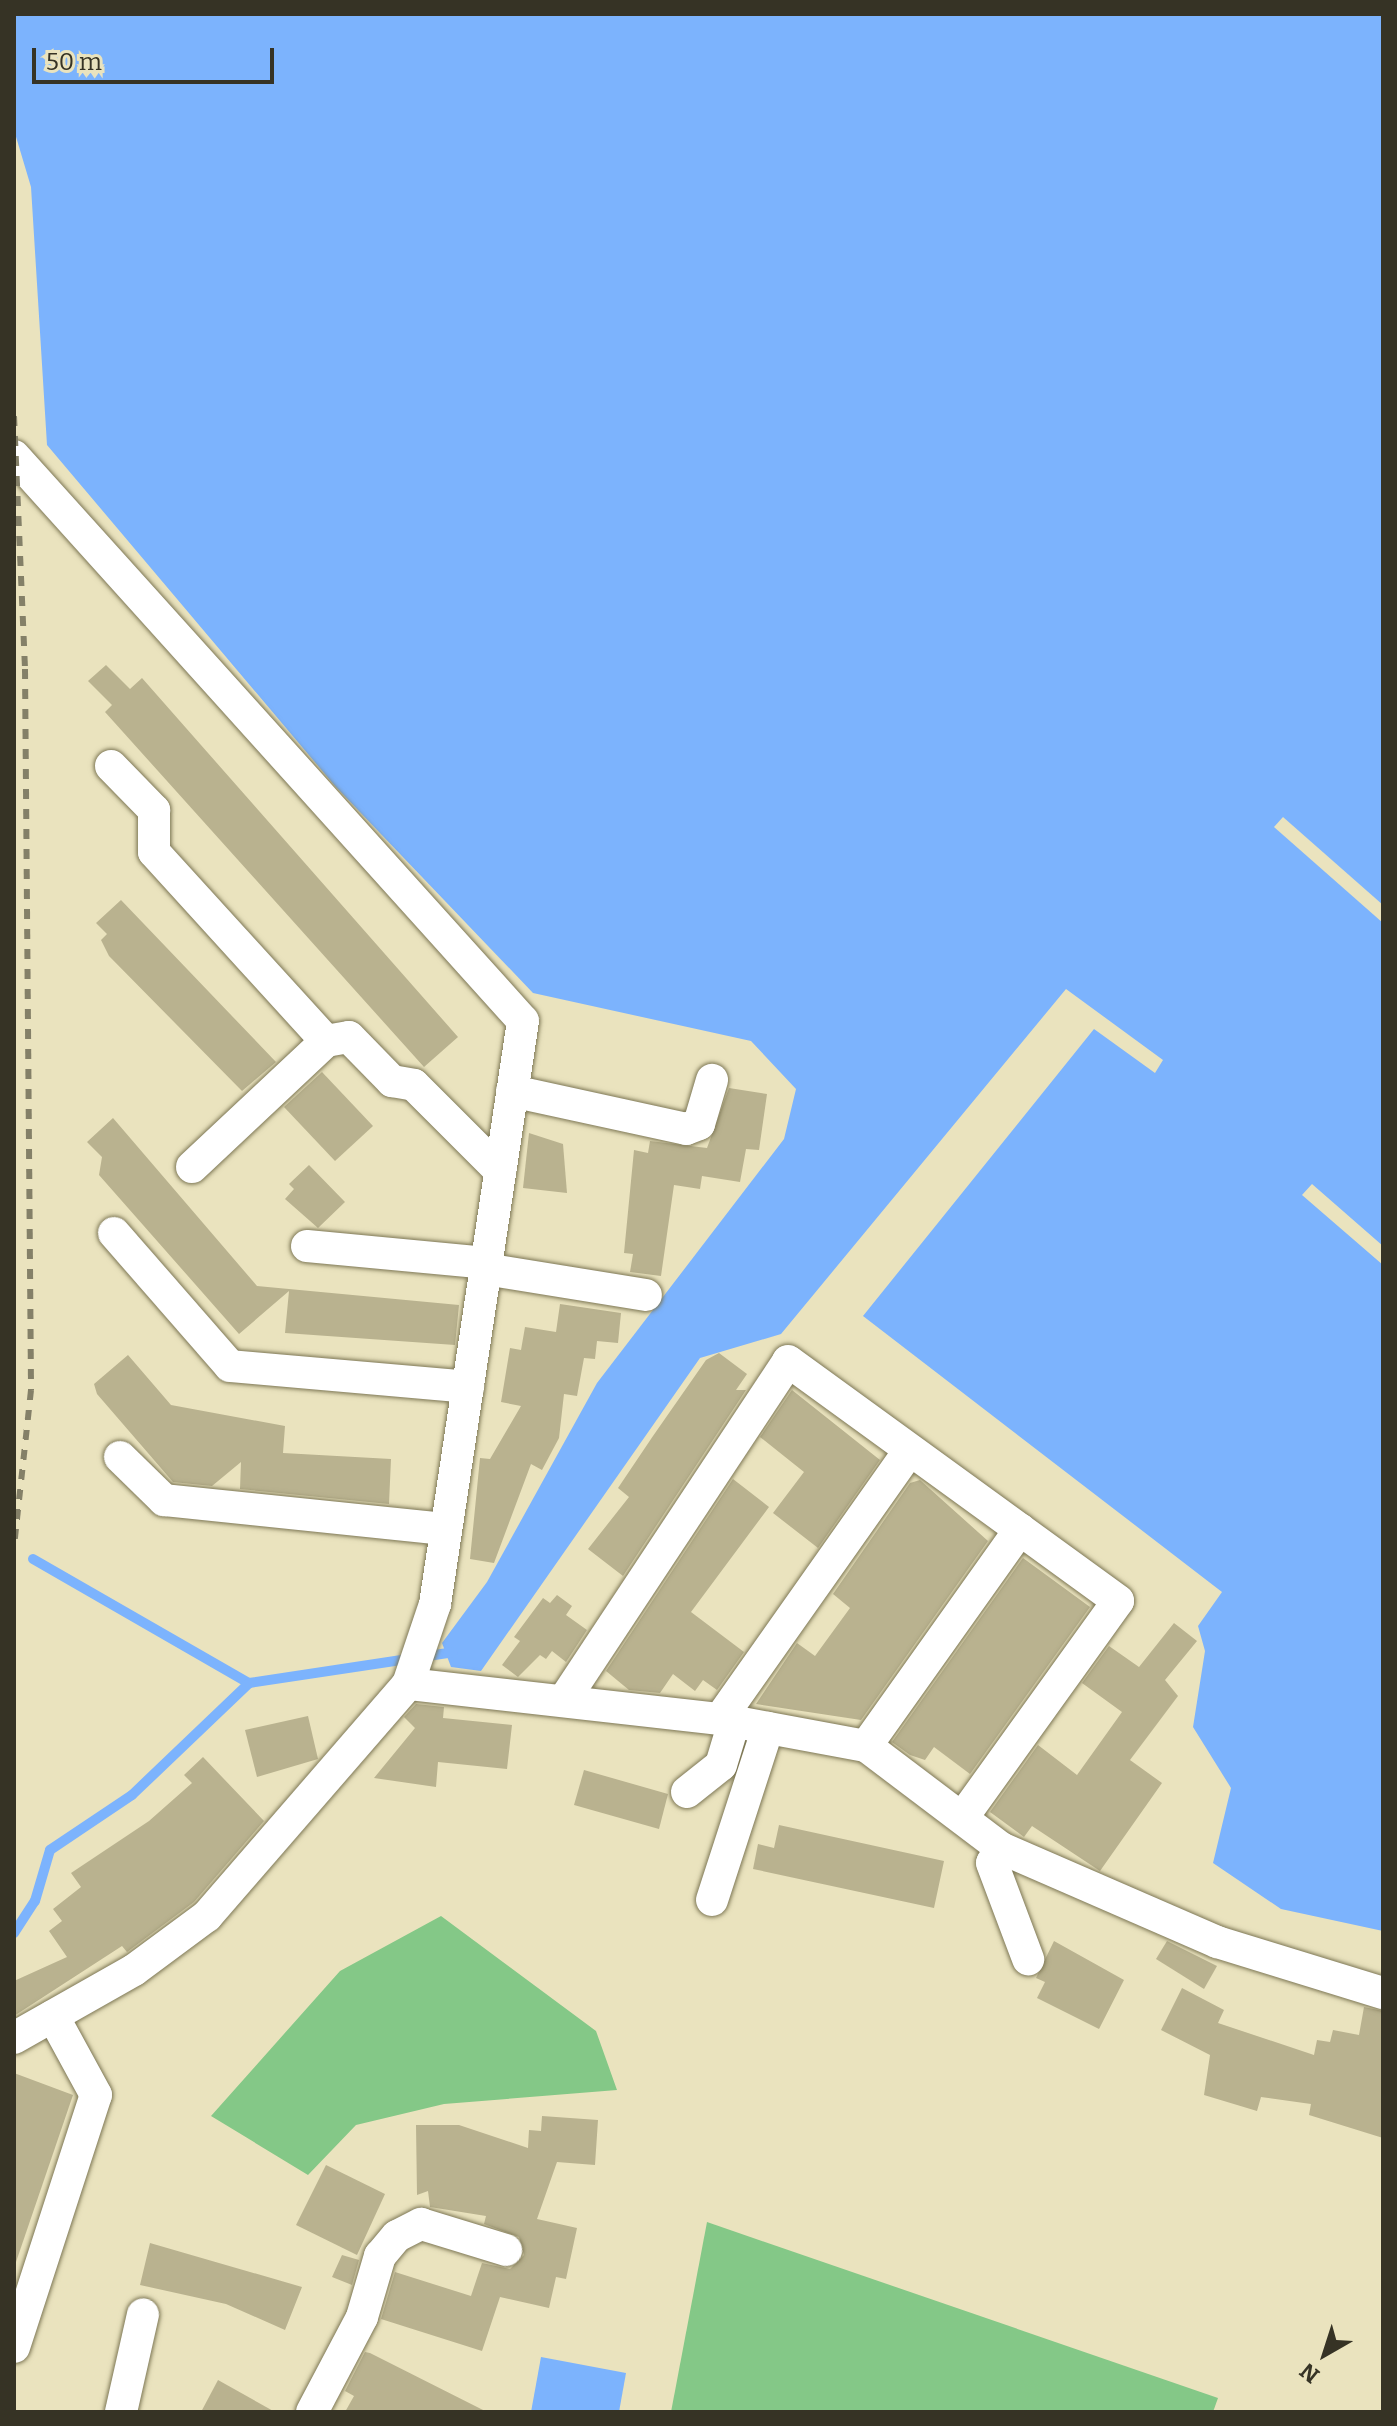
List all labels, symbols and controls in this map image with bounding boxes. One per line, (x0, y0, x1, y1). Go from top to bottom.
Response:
scale bar (36, 32, 278, 82)
text: 50 m (46, 48, 102, 76)
north arrow (1285, 2314, 1365, 2394)
text: N (1294, 2357, 1325, 2389)

